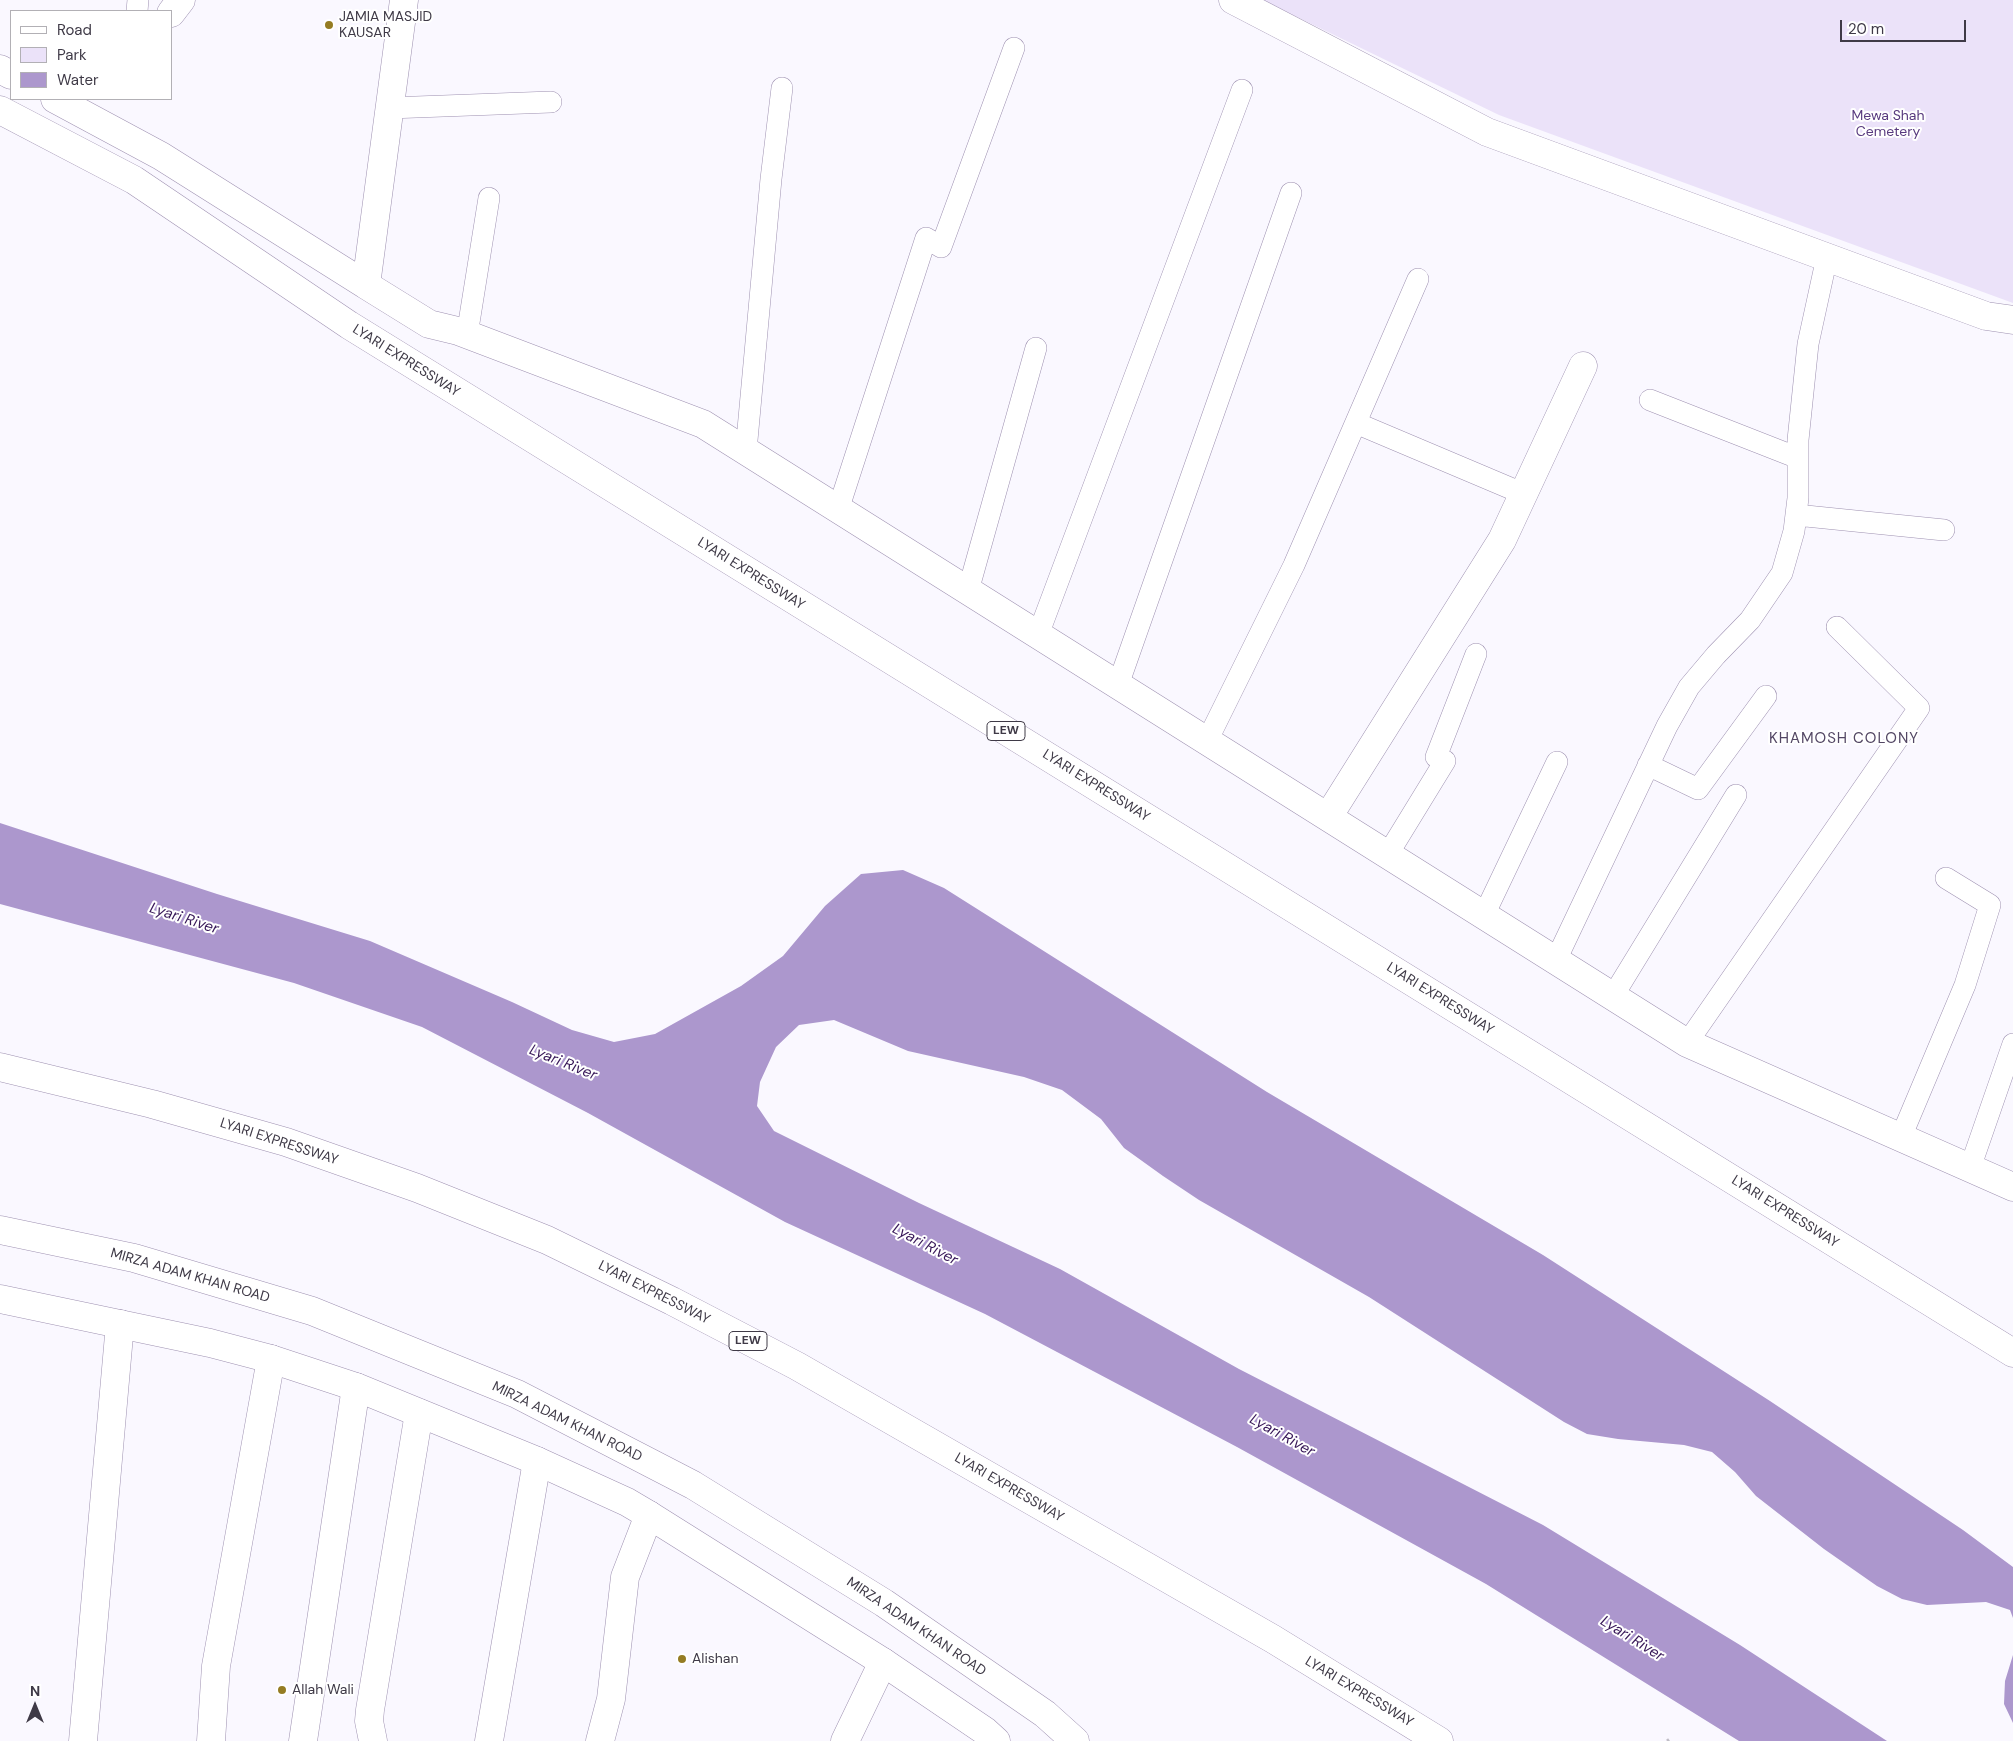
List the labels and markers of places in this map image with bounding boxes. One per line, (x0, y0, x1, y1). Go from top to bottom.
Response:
place label: JAMIA MASJID KAUSAR (339, 9, 432, 41)
marker: JAMIA MASJID KAUSAR (323, 19, 335, 31)
place label: Alishan (692, 1651, 739, 1667)
marker: Alishan (676, 1653, 688, 1665)
place label: Allah Wali (292, 1682, 354, 1698)
marker: Allah Wali (276, 1684, 288, 1696)

